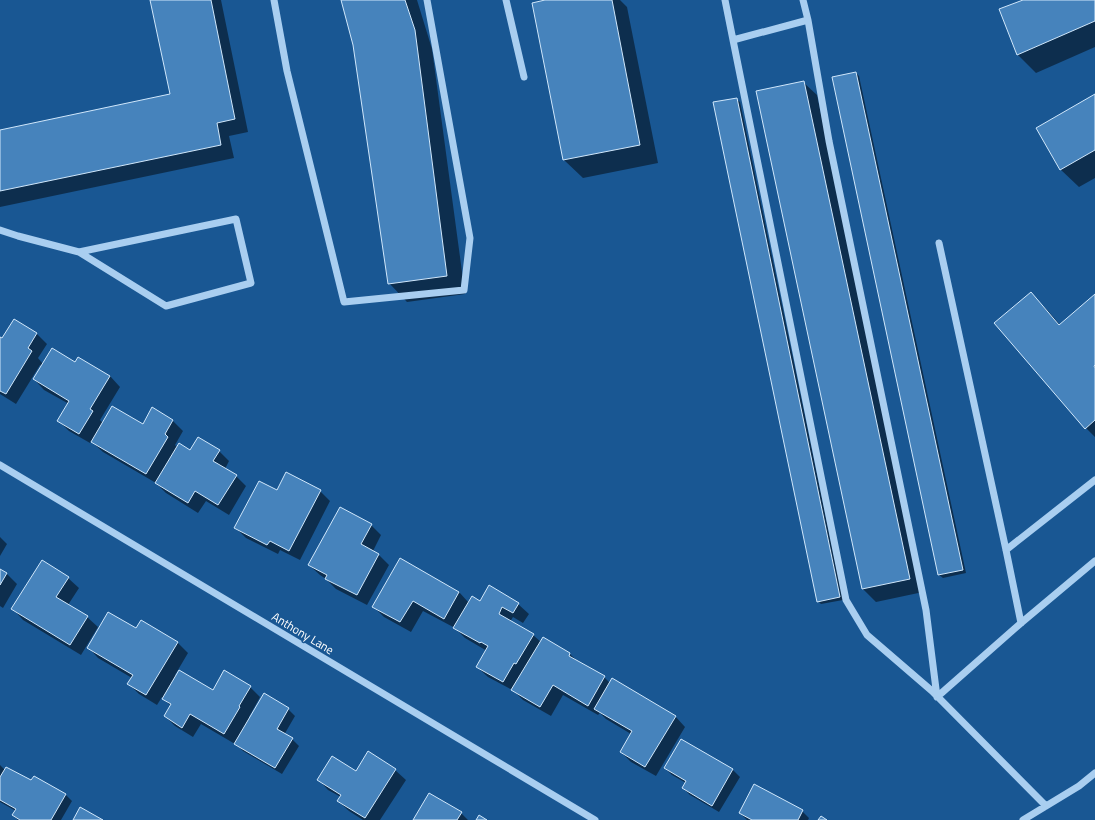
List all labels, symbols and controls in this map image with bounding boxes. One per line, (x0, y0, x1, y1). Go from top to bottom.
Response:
street label: Anthony Lane (268, 607, 338, 659)

